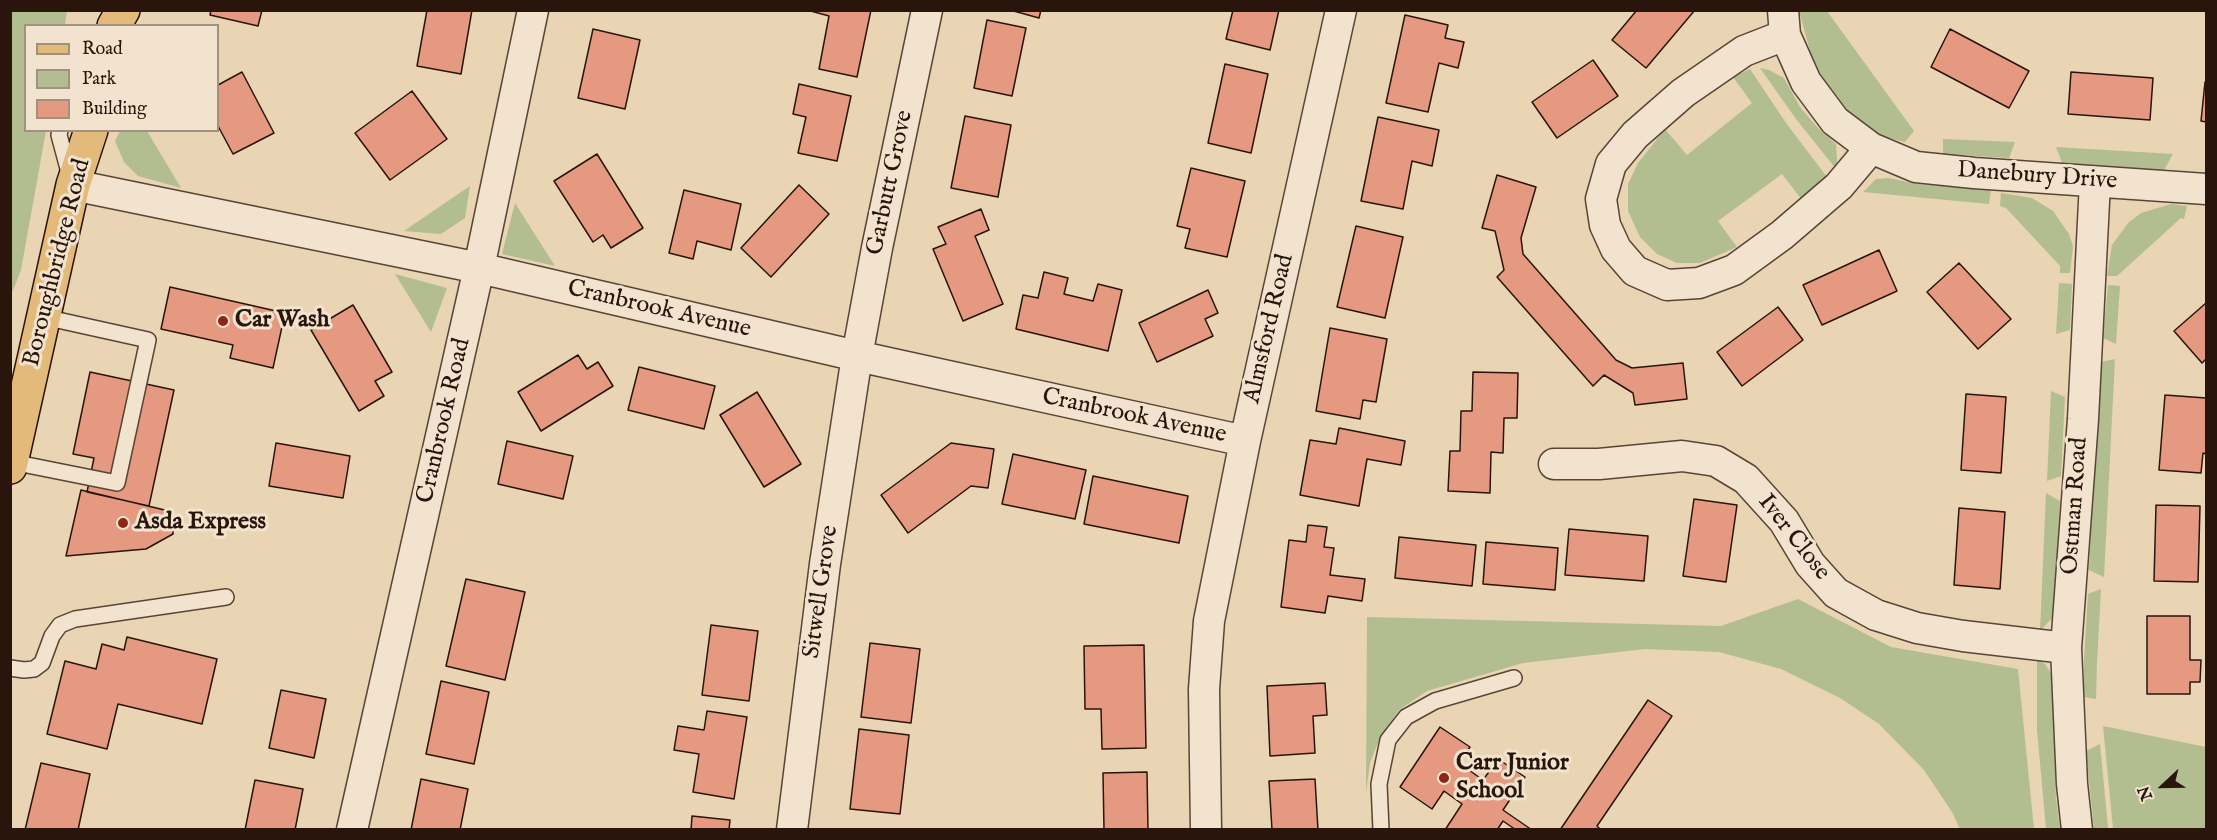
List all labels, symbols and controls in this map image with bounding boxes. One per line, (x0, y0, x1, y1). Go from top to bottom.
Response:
legend (24, 24, 219, 132)
text: Road (82, 38, 123, 61)
text: Park (82, 68, 116, 91)
text: Building (82, 98, 147, 121)
street label: Garbutt Grove (862, 108, 920, 258)
street label: Boroughbridge Road (18, 156, 98, 370)
street label: Danebury Drive (1956, 157, 2118, 197)
street label: Almsford Road (1239, 252, 1301, 406)
street label: Cranbrook Avenue (564, 275, 754, 345)
place label: Car Wash (235, 307, 330, 335)
marker: Car Wash (216, 314, 230, 328)
street label: Cranbrook Road (412, 336, 478, 506)
street label: Cranbrook Avenue (1039, 383, 1229, 451)
street label: Ostman Road (2057, 436, 2095, 576)
street label: Iver Close (1750, 489, 1836, 587)
place label: Asda Express (135, 509, 266, 537)
marker: Asda Express (116, 516, 130, 530)
street label: Sitwell Grove (798, 524, 846, 660)
place label: Carr Junior School (1456, 750, 1569, 806)
north arrow (2133, 756, 2193, 816)
marker: Carr Junior School (1437, 771, 1451, 785)
text: N (2134, 783, 2158, 803)

